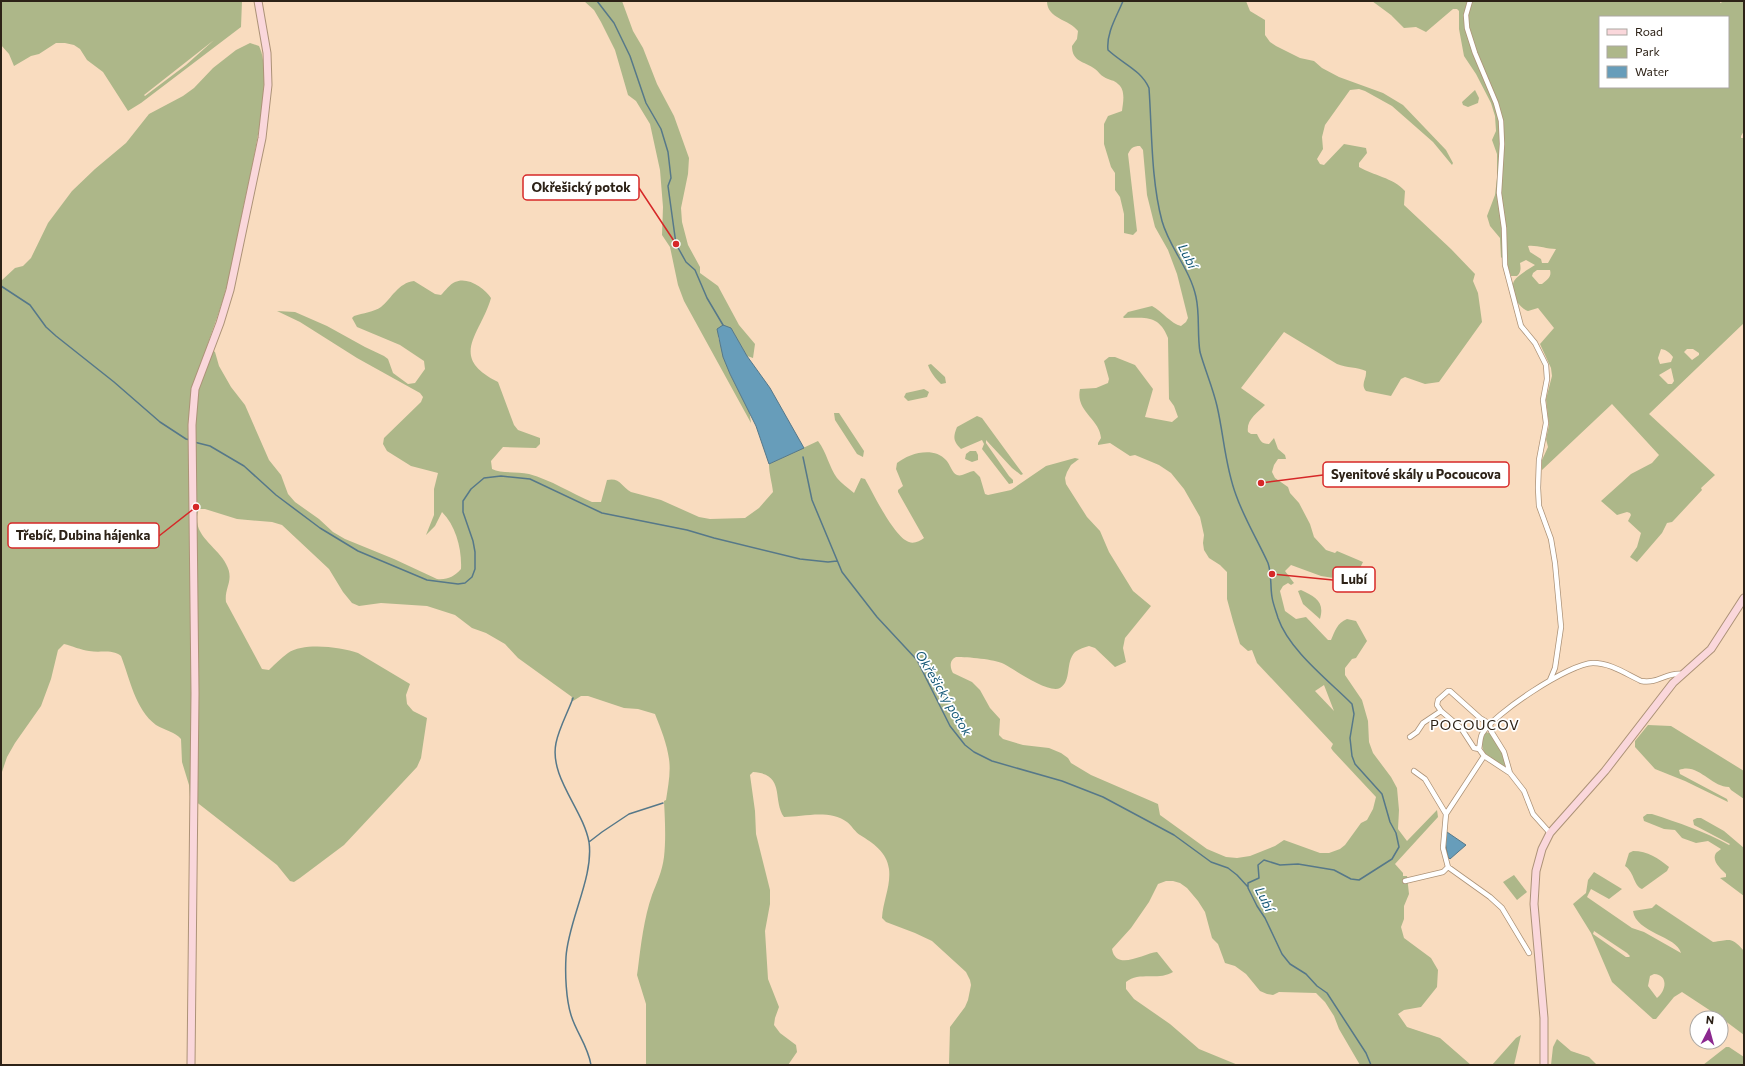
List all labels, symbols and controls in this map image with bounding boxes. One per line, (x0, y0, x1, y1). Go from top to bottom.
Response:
legend (1599, 16, 1729, 88)
text: Road (1635, 24, 1663, 38)
text: Park (1635, 44, 1661, 58)
text: Water (1635, 64, 1669, 78)
callout: Okřešický potok (523, 175, 639, 200)
text: Okřešický potok (531, 179, 631, 195)
water label: Lubí (1175, 241, 1202, 273)
callout: Syenitové skály u Pocoucova (1323, 462, 1509, 487)
text: Syenitové skály u Pocoucova (1331, 466, 1501, 482)
callout: Třebíč, Dubina hájenka (8, 523, 159, 548)
text: Třebíč, Dubina hájenka (16, 527, 150, 543)
callout: Lubí (1333, 567, 1375, 592)
text: Lubí (1341, 571, 1369, 587)
water label: Okřešický potok (912, 647, 976, 739)
district label: POCOUCOV (1430, 716, 1520, 733)
water label: Lubí (1252, 884, 1279, 916)
north arrow (1689, 1010, 1729, 1050)
text: N (1705, 1013, 1715, 1026)

